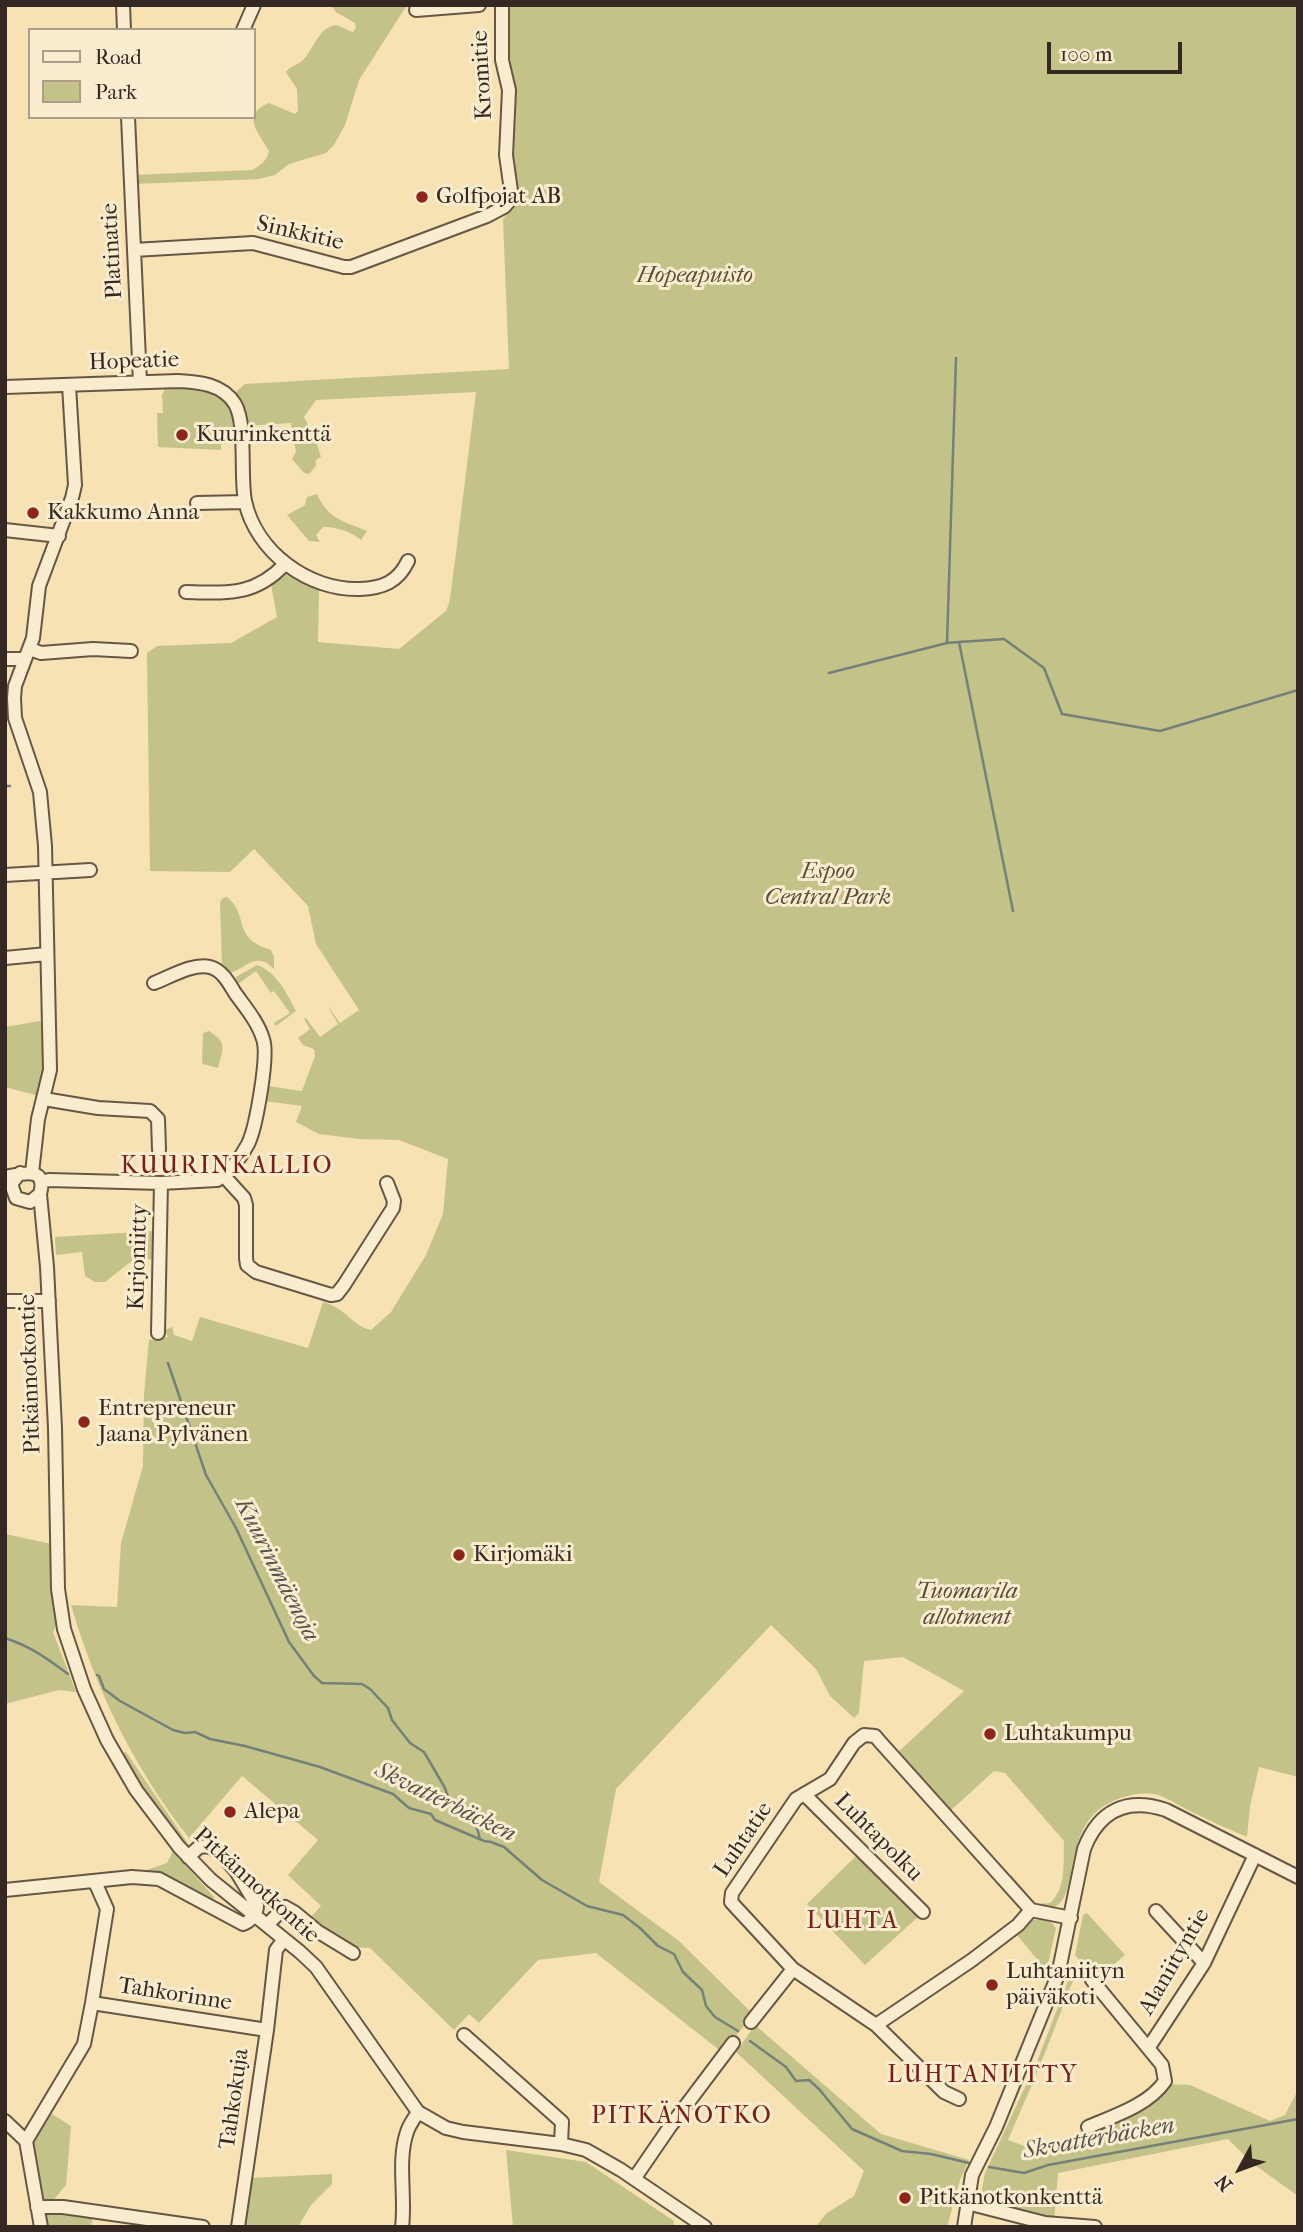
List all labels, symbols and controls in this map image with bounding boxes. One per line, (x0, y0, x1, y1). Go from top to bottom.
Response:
legend (28, 28, 256, 119)
scale bar (1051, 28, 1186, 72)
street label: Kromitie (467, 29, 499, 121)
text: 100 m (1060, 42, 1113, 66)
text: Road (95, 45, 142, 69)
text: Park (95, 80, 137, 104)
place label: Golfpojat AB (436, 183, 561, 211)
marker: Golfpojat AB (414, 189, 430, 205)
street label: Platinatie (97, 202, 129, 300)
street label: Sinkkitie (254, 211, 346, 257)
park label: Hopeapuisto (637, 262, 753, 290)
street label: Hopeatie (88, 347, 180, 377)
place label: Kuurinkenttä (196, 421, 331, 449)
marker: Kuurinkenttä (174, 427, 190, 443)
place label: Kakkumo Anna (47, 499, 199, 527)
marker: Kakkumo Anna (25, 505, 41, 521)
park label: Espoo Central Park (765, 858, 891, 912)
district label: KUURINKALLIO (122, 1153, 332, 1181)
street label: Kirjoniitty (123, 1203, 155, 1311)
street label: Pitkännotkontie (14, 1294, 48, 1454)
place label: Entrepreneur Jaana Pylvänen (98, 1395, 248, 1449)
marker: Entrepreneur Jaana Pylvänen (76, 1414, 92, 1430)
water label: Kuurinmäenoja (227, 1493, 325, 1647)
place label: Kirjomäki (473, 1541, 572, 1569)
marker: Kirjomäki (451, 1547, 467, 1563)
park label: Tuomarila allotment (916, 1578, 1018, 1632)
place label: Luhtakumpu (1004, 1720, 1132, 1748)
marker: Luhtakumpu (982, 1726, 998, 1742)
water label: Skvatterbäcken (370, 1756, 520, 1850)
street label: Luhtapolku (828, 1788, 928, 1888)
street label: Luhtatie (709, 1797, 779, 1883)
place label: Alepa (244, 1798, 300, 1826)
marker: Alepa (222, 1804, 238, 1820)
street label: Pitkännotkontie (187, 1822, 325, 1950)
street label: Alaniityntie (1133, 1904, 1217, 2020)
district label: LUHTA (807, 1908, 899, 1936)
place label: Luhtaniityn päiväkoti (1006, 1958, 1125, 2012)
street label: Tahkorinne (116, 1972, 234, 2018)
marker: Luhtaniityn päiväkoti (984, 1977, 1000, 1993)
street label: Tahkokuja (214, 2047, 256, 2151)
district label: LUHTANIITTY (889, 2062, 1077, 2090)
district label: PITKÄNOTKO (593, 2103, 771, 2131)
water label: Skvatterbäcken (1021, 2112, 1177, 2166)
north arrow (1205, 2134, 1275, 2204)
text: N (1211, 2170, 1237, 2195)
place label: Pitkänotkonkenttä (919, 2184, 1103, 2212)
marker: Pitkänotkonkenttä (897, 2190, 913, 2206)

